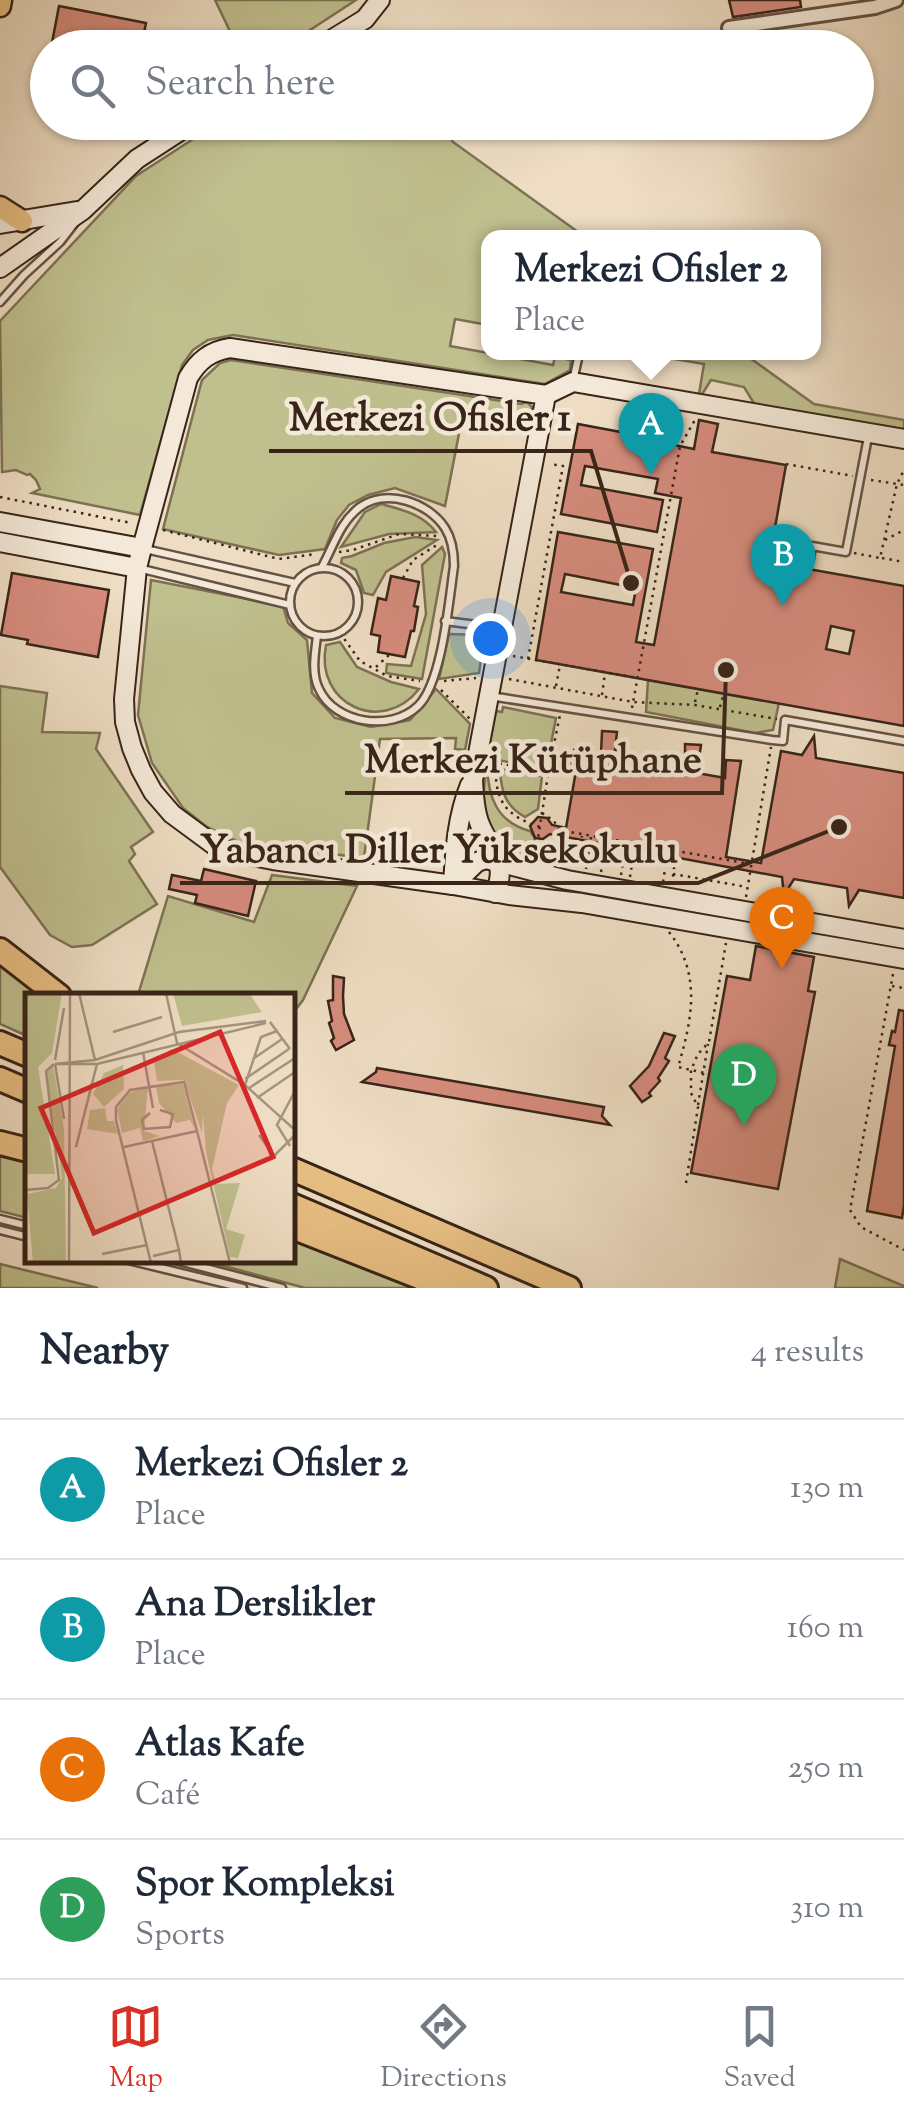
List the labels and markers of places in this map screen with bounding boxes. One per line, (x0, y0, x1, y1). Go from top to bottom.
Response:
callout: Merkezi Ofisler 1 (269, 381, 591, 451)
pin: A (618, 392, 684, 475)
pin: B (750, 524, 816, 606)
callout: Merkezi Kütüphane (345, 723, 722, 793)
callout: Yabancı Diller Yüksekokulu (180, 813, 698, 883)
pin: C (750, 886, 814, 969)
pin: D (712, 1044, 776, 1126)

